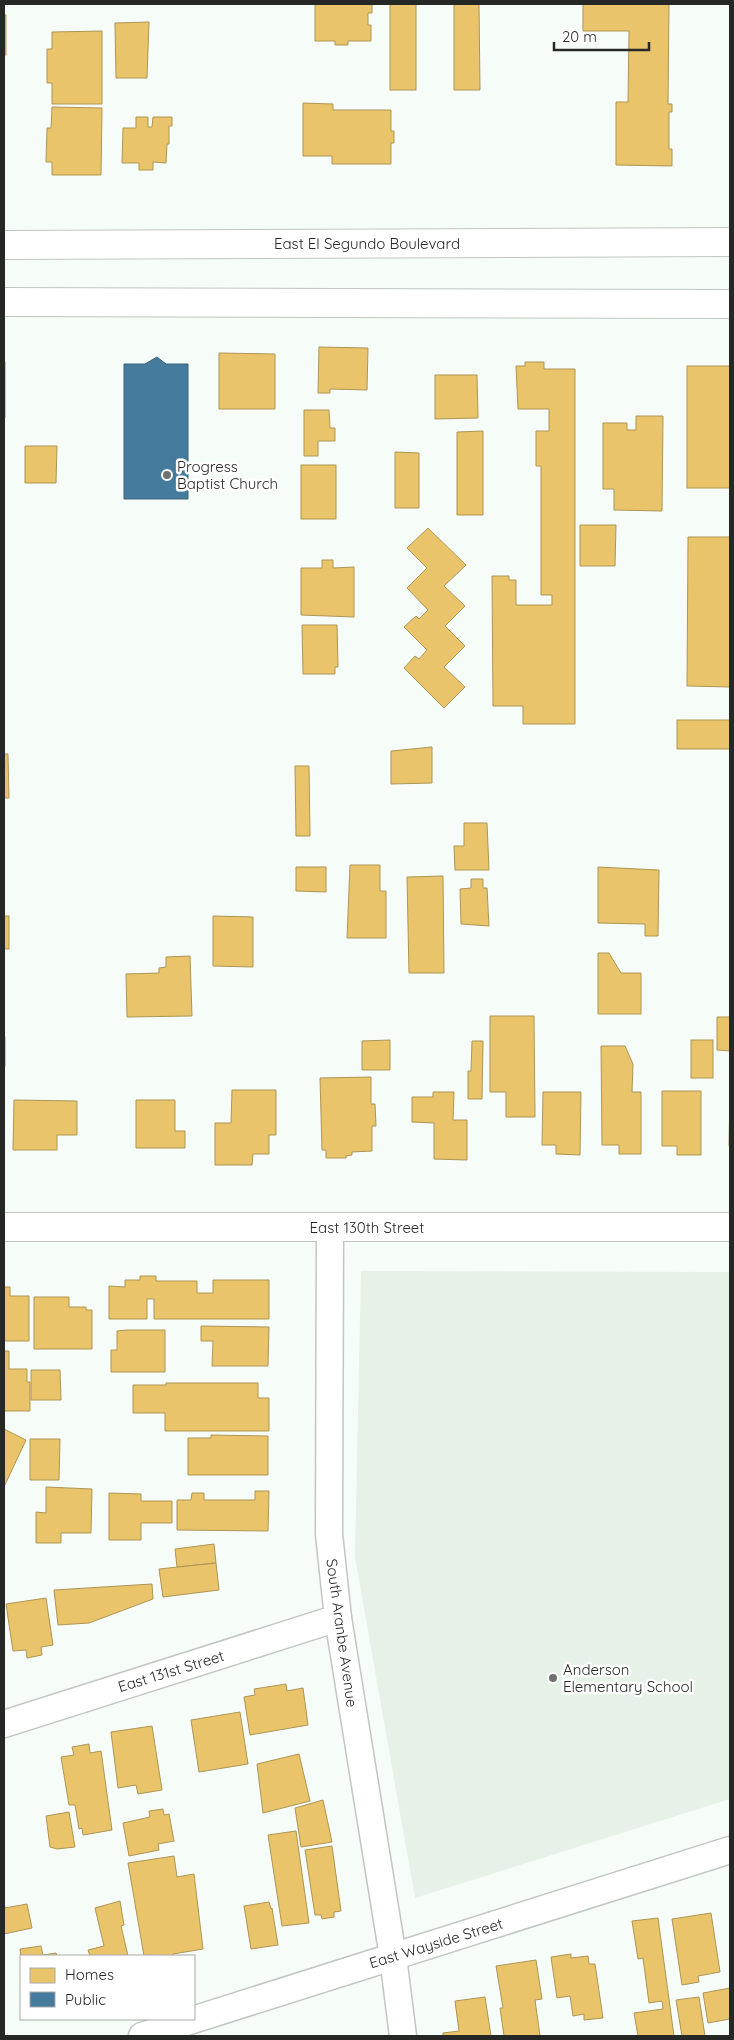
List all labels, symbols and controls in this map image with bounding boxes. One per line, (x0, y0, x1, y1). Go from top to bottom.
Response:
scale bar (554, 20, 649, 52)
text: 20 m (562, 27, 597, 46)
street label: East El Segundo Boulevard (274, 234, 460, 253)
place label: Progress Baptist Church (177, 457, 278, 493)
marker: Progress Baptist Church (161, 469, 173, 481)
street label: East 130th Street (310, 1218, 424, 1237)
street label: South Aranbe Avenue (322, 1558, 362, 1708)
street label: East 131st Street (116, 1646, 226, 1696)
place label: Anderson Elementary School (563, 1660, 693, 1696)
marker: Anderson Elementary School (547, 1672, 559, 1684)
street label: East Wayside Street (367, 1914, 505, 1972)
legend (20, 1955, 195, 2020)
text: Homes (65, 1965, 114, 1984)
text: Public (65, 1990, 106, 2009)

